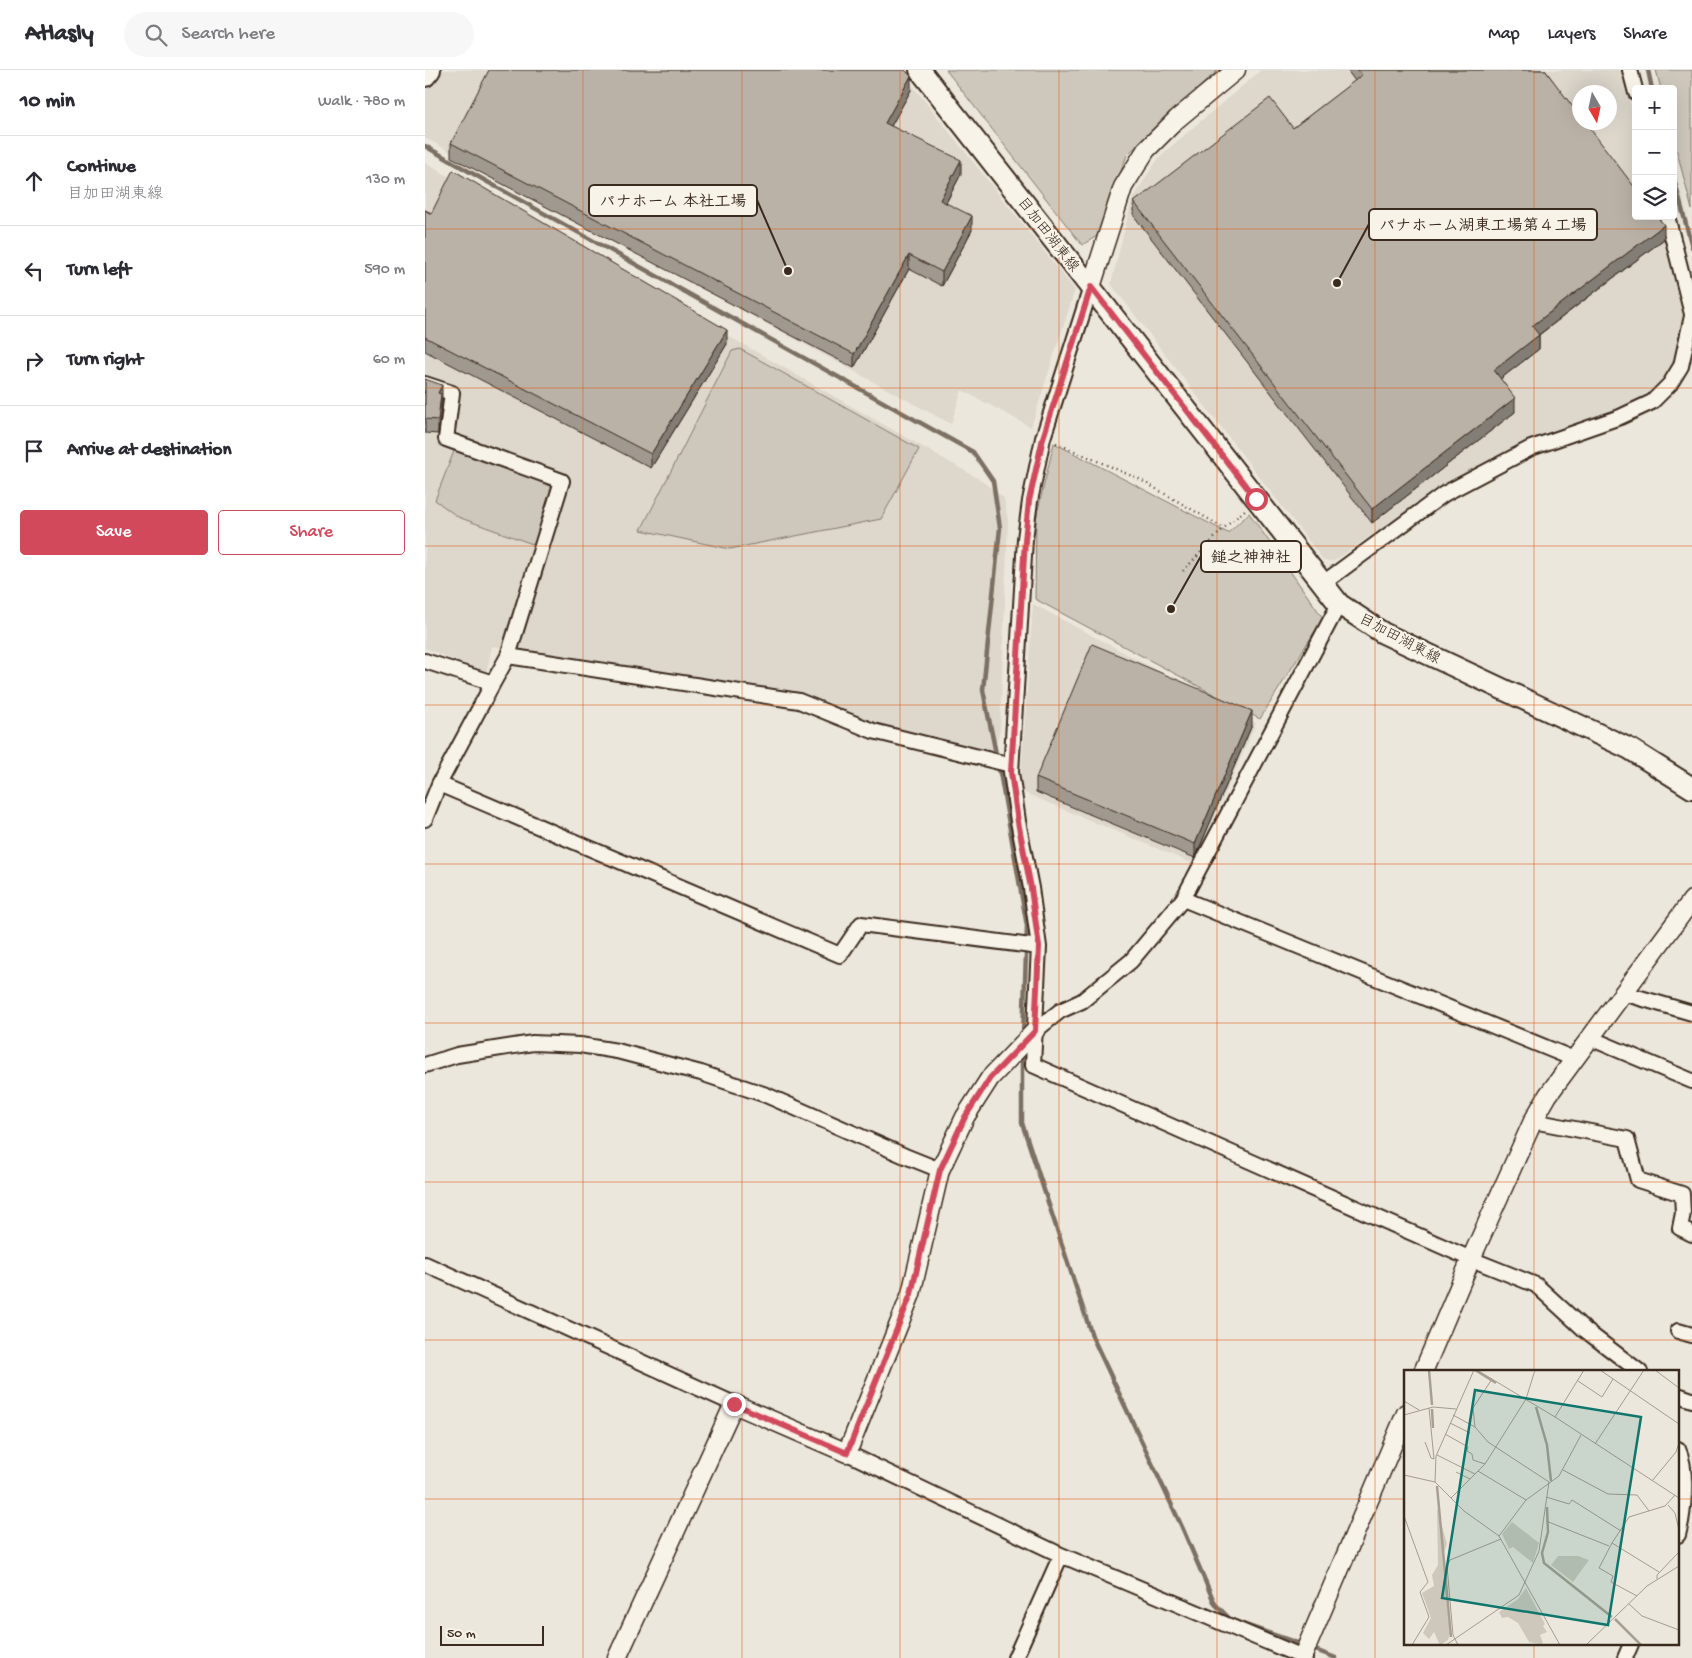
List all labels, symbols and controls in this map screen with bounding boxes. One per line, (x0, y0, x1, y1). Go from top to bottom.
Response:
search box (124, 12, 474, 57)
text: Atlasly (25, 20, 94, 49)
icon: search (142, 21, 170, 49)
text: Search here (182, 23, 275, 46)
text: Map (1488, 24, 1520, 45)
text: Layers (1548, 24, 1595, 45)
text: Share (1623, 24, 1667, 45)
north arrow (1572, 85, 1617, 130)
map controls (1632, 85, 1677, 220)
button: + (1632, 85, 1677, 130)
text: 10 min (20, 90, 75, 115)
text: Walk · 780 m (318, 93, 405, 112)
button: − (1632, 130, 1677, 175)
text: Continue (67, 156, 136, 179)
icon: ahead (20, 167, 48, 195)
text: 130 m (366, 171, 405, 190)
button: layers (1632, 175, 1677, 220)
callout: パナホーム 本社工場 (589, 185, 757, 216)
text: 目加田湖東線 (67, 186, 163, 205)
text: パナホーム 本社工場 (599, 192, 747, 213)
street label: 目加田湖東線 (1013, 194, 1083, 276)
callout: パナホーム湖東工場第４工場 (1369, 209, 1597, 240)
text: パナホーム湖東工場第４工場 (1379, 216, 1587, 237)
icon: left (20, 257, 48, 285)
text: Turn left (67, 259, 131, 282)
text: 590 m (364, 261, 405, 280)
icon: right (20, 347, 48, 375)
text: Turn right (67, 349, 143, 372)
text: 60 m (373, 351, 405, 370)
icon: arrive (20, 437, 48, 465)
text: Arrive at destination (67, 439, 231, 462)
route start (1245, 488, 1268, 511)
button: Save (20, 510, 208, 555)
button: Share (218, 510, 405, 555)
callout: 鎚之神神社 (1201, 541, 1301, 572)
text: 鎚之神神社 (1211, 549, 1291, 569)
street label: 目加田湖東線 (1355, 610, 1443, 669)
inset map (1404, 1370, 1679, 1646)
route end (723, 1393, 746, 1416)
scale bar (440, 1623, 544, 1646)
text: 50 m (447, 1626, 476, 1643)

